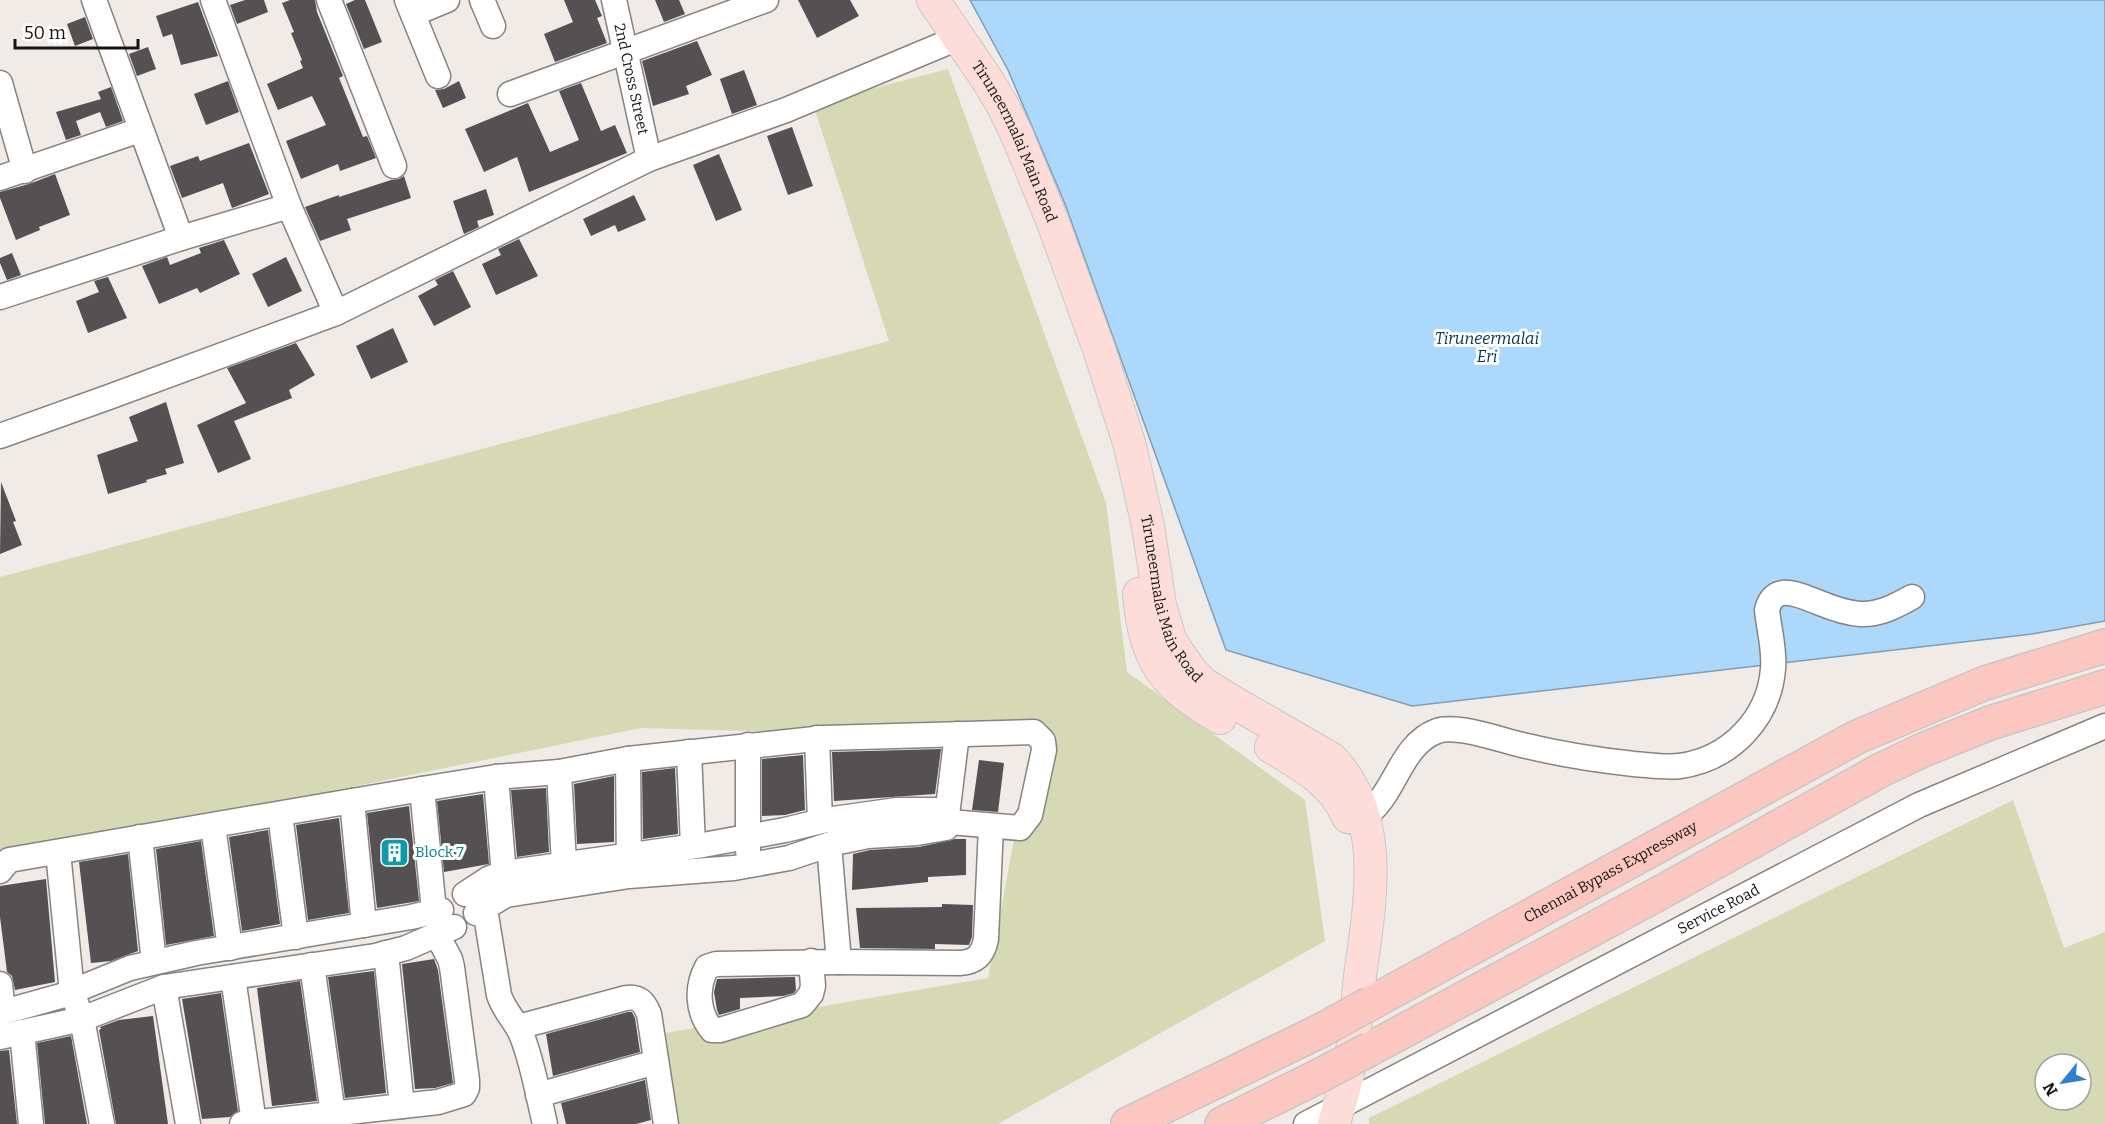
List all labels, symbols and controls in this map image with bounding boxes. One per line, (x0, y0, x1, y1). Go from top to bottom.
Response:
scale bar (15, 12, 138, 50)
text: 50 m (24, 22, 66, 44)
street label: 2nd Cross Street (610, 22, 653, 137)
street label: Tiruneermalai Main Road (968, 57, 1061, 225)
water label: Tiruneermalai Eri (1435, 329, 1539, 366)
street label: Tiruneermalai Main Road (1137, 513, 1206, 686)
street label: Chennai Bypass Expressway (1521, 817, 1700, 927)
building icon: Block 7 (378, 836, 410, 868)
place label: Block 7 (415, 843, 464, 861)
street label: Service Road (1674, 881, 1763, 938)
north arrow (2033, 1052, 2093, 1112)
text: N (2039, 1079, 2062, 1099)

